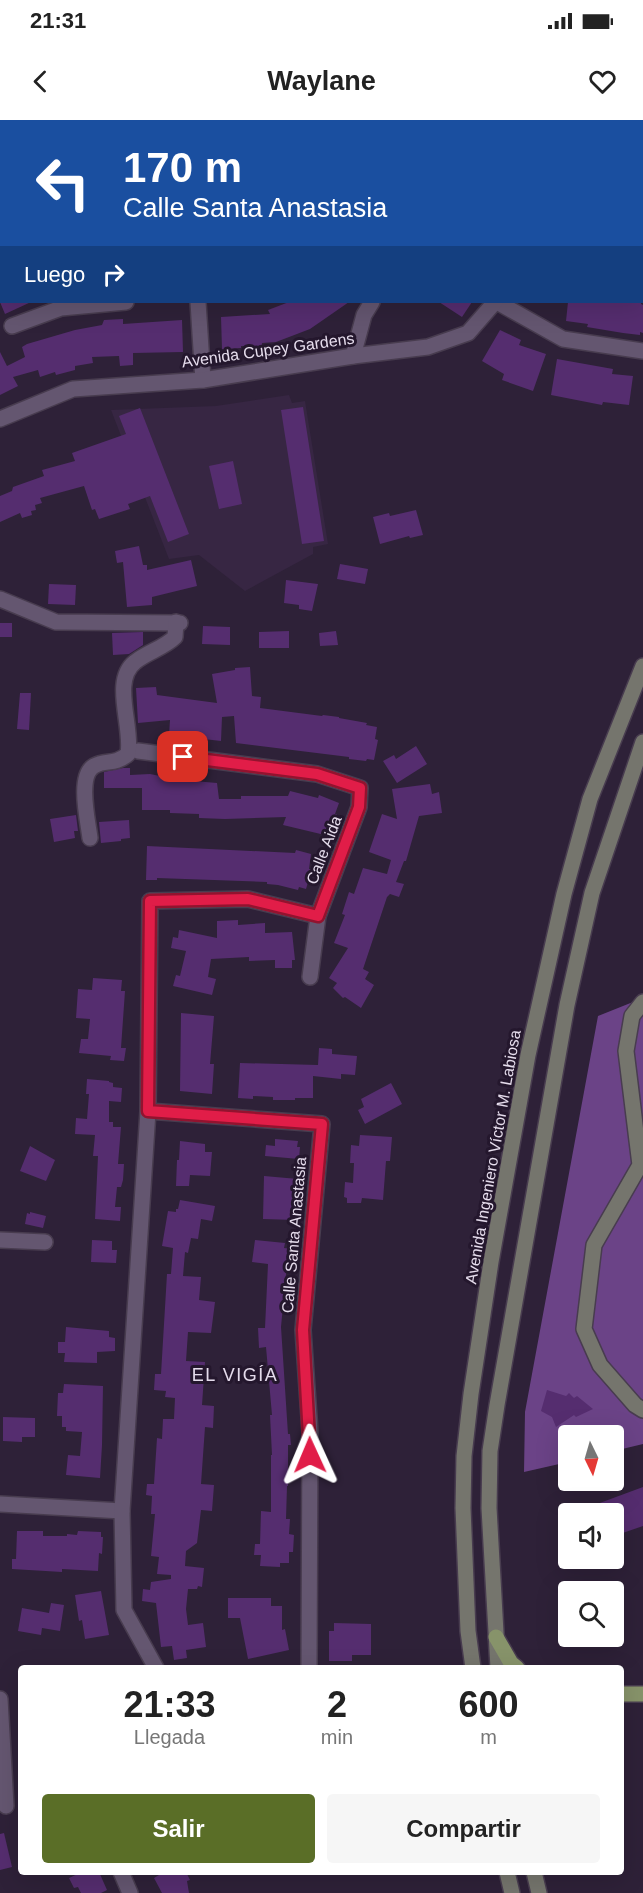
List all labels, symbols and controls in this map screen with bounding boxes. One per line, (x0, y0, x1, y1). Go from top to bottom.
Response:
text: 21:31 (30, 8, 86, 33)
icon: back (24, 65, 57, 98)
icon: heart (586, 65, 619, 98)
text: Waylane (267, 66, 376, 96)
icon: left (24, 144, 102, 222)
text: 170 m (123, 144, 242, 191)
text: Calle Santa Anastasia (123, 193, 387, 223)
icon: right (97, 258, 130, 291)
text: Luego (24, 262, 85, 287)
street label: Avenida Cupey Gardens (181, 329, 355, 371)
pin (157, 731, 208, 782)
icon: arrive (166, 740, 199, 773)
street label: Calle Aida (303, 813, 345, 887)
street label: Avenida Ingeniero Víctor M. Labiosa (462, 1029, 524, 1285)
street label: Calle Santa Anastasia (279, 1156, 309, 1314)
district label: EL VIGÍA (192, 1365, 278, 1385)
position arrow (278, 1423, 342, 1487)
north arrow (558, 1425, 624, 1491)
map controls (558, 1425, 624, 1647)
button: sound (558, 1503, 624, 1569)
button: search (558, 1581, 624, 1647)
text: 21:33 (123, 1684, 215, 1725)
text: 2 (327, 1684, 347, 1725)
text: 600 (458, 1684, 519, 1725)
text: Llegada (134, 1726, 205, 1748)
text: min (321, 1726, 353, 1748)
text: m (480, 1726, 497, 1748)
button: Salir (42, 1794, 315, 1863)
button: Compartir (327, 1794, 600, 1863)

